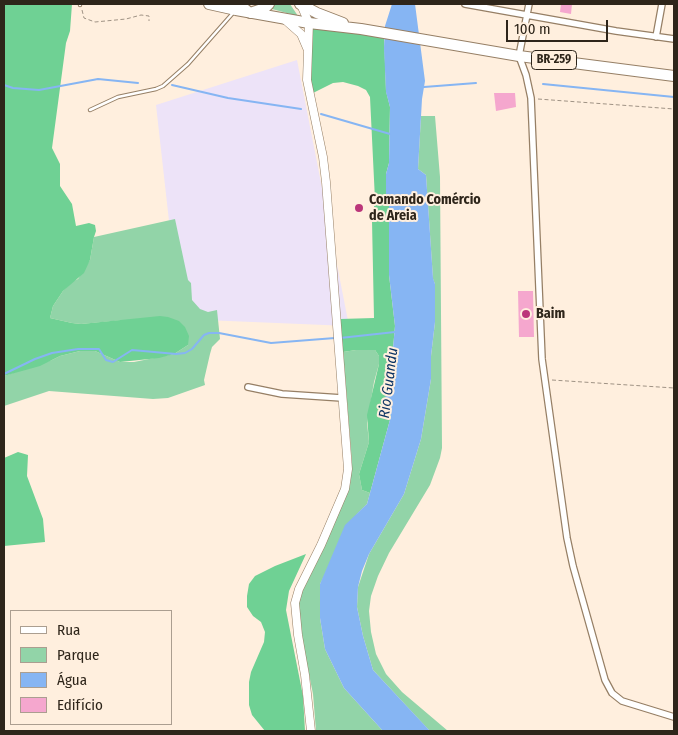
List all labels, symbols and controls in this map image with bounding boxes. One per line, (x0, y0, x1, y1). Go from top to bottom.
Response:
scale bar (508, 10, 610, 42)
text: 100 m (514, 20, 551, 38)
road number: BR-259 (532, 50, 576, 70)
place label: Comando Comércio de Areia (369, 192, 481, 224)
marker: Comando Comércio de Areia (353, 202, 365, 214)
place label: Baim (536, 306, 565, 322)
marker: Baim (520, 308, 532, 320)
water label: Rio Guandu (376, 347, 402, 419)
legend (10, 610, 172, 725)
text: Rua (57, 621, 80, 639)
text: Parque (57, 646, 100, 664)
text: Água (57, 671, 87, 689)
text: Edifício (57, 696, 103, 714)

